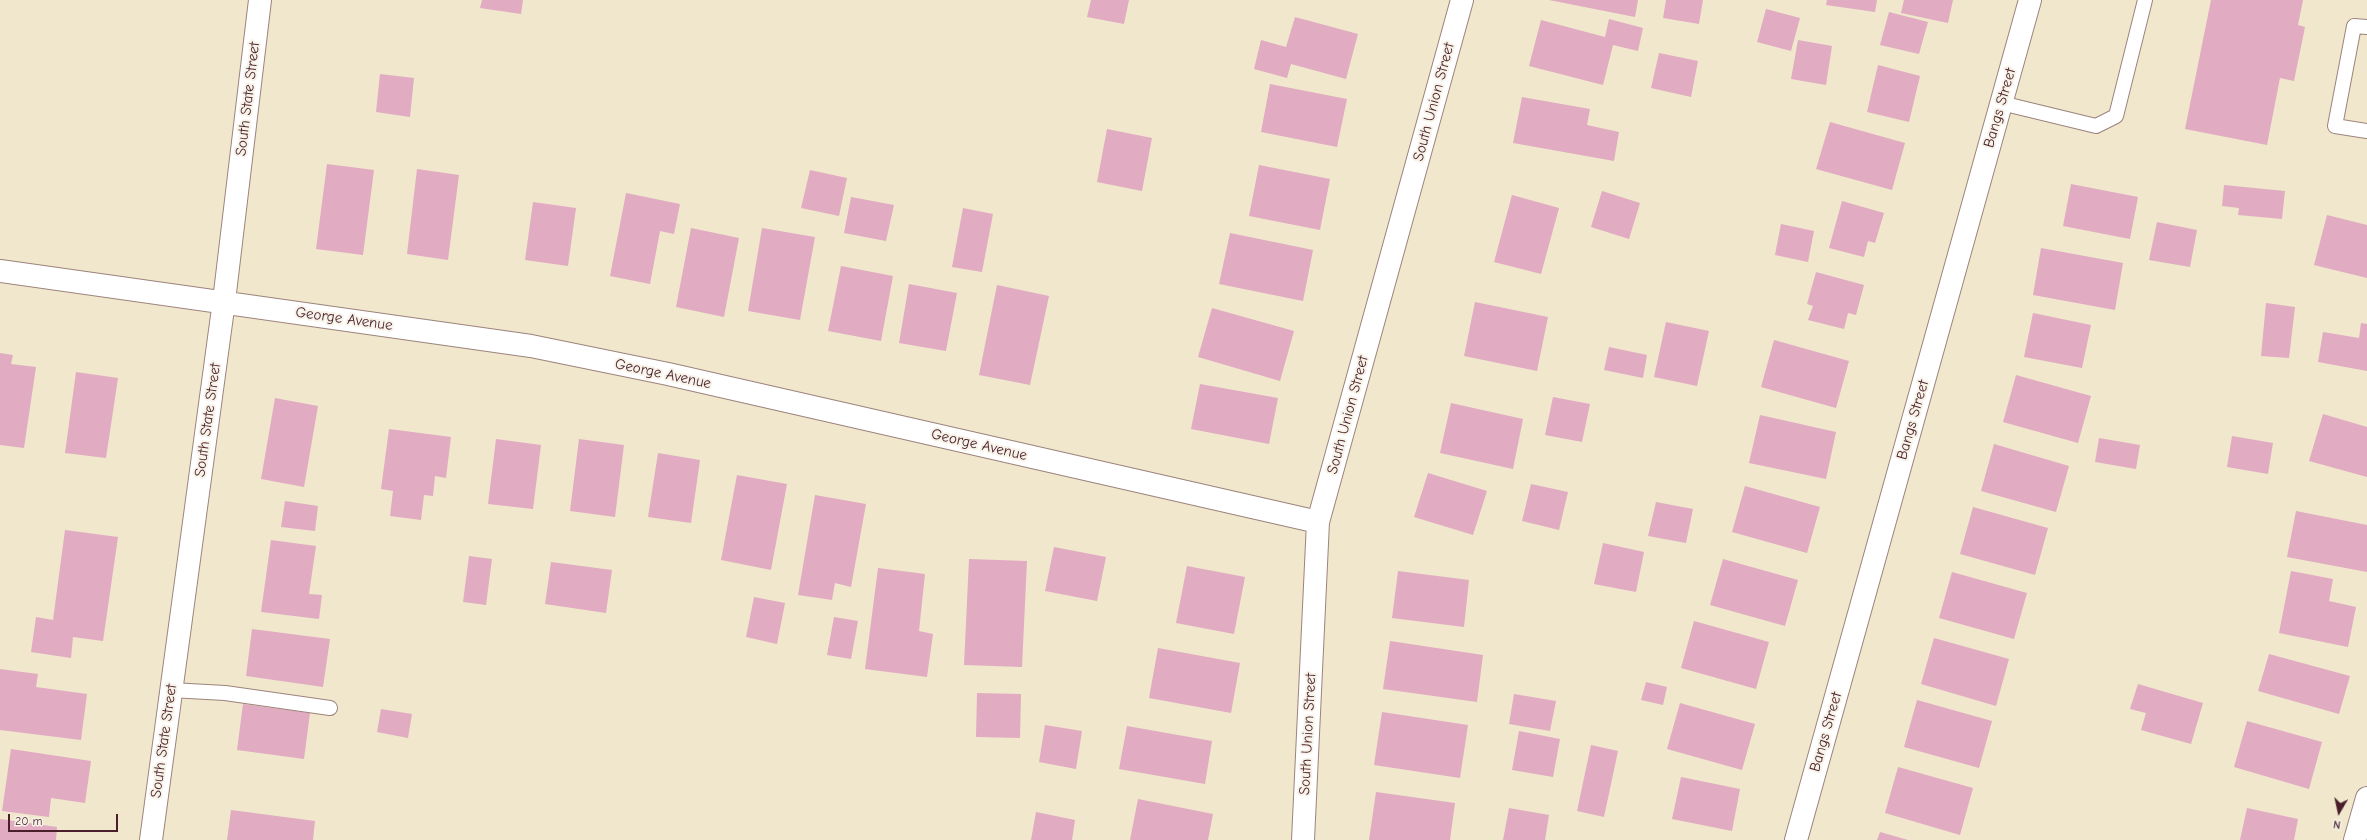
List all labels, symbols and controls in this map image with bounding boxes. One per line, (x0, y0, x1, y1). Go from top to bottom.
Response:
street label: South State Street (232, 41, 264, 157)
street label: South Union Street (1410, 41, 1458, 163)
street label: Bangs Street (1980, 66, 2020, 150)
street label: George Avenue (294, 303, 394, 335)
street label: South Union Street (1324, 354, 1372, 476)
street label: George Avenue (613, 355, 713, 393)
street label: South State Street (191, 362, 225, 478)
street label: Bangs Street (1893, 378, 1933, 462)
street label: George Avenue (929, 425, 1029, 465)
street label: South Union Street (1296, 673, 1320, 795)
street label: South State Street (147, 683, 181, 799)
street label: Bangs Street (1806, 690, 1846, 774)
north arrow (2319, 792, 2359, 832)
scale bar (10, 806, 120, 832)
text: 20 m (15, 814, 43, 828)
text: N (2332, 817, 2342, 831)

